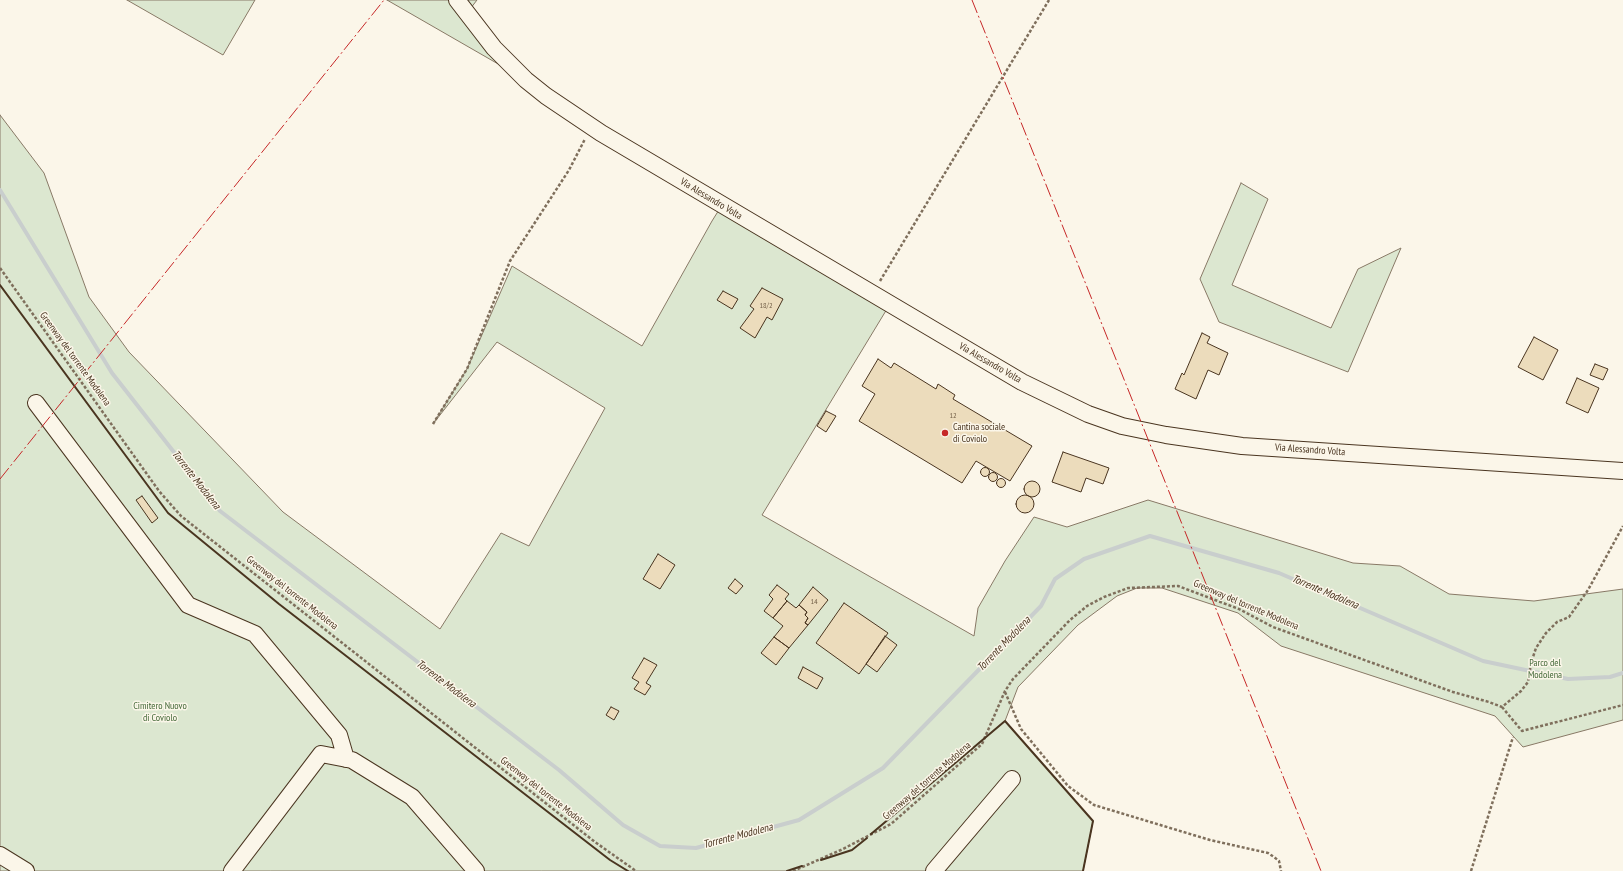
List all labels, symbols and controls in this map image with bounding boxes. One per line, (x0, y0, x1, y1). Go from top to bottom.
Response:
street label: Via Alessandro Volta (678, 176, 744, 222)
house number: 18/2 (759, 301, 773, 311)
street label: Greenway del torrente Modolena (37, 310, 113, 408)
street label: Via Alessandro Volta (957, 340, 1023, 386)
house number: 12 (949, 411, 957, 421)
place label: Cantina sociale di Coviolo (953, 421, 1005, 444)
marker: Cantina sociale di Coviolo (940, 428, 950, 438)
street label: Via Alessandro Volta (1275, 442, 1345, 458)
water label: Torrente Modolena (169, 448, 223, 512)
street label: Greenway del torrente Modolena (244, 553, 340, 633)
water label: Torrente Modolena (1290, 572, 1360, 612)
street label: Greenway del torrente Modolena (1192, 577, 1300, 633)
house number: 14 (810, 597, 818, 607)
water label: Torrente Modolena (974, 614, 1034, 674)
water label: Torrente Modolena (414, 657, 478, 711)
park label: Parco del Modolena (1528, 657, 1562, 680)
park label: Cimitero Nuovo di Coviolo (133, 700, 187, 724)
street label: Greenway del torrente Modolena (880, 739, 974, 823)
street label: Greenway del torrente Modolena (498, 754, 594, 834)
water label: Torrente Modolena (702, 820, 774, 852)

